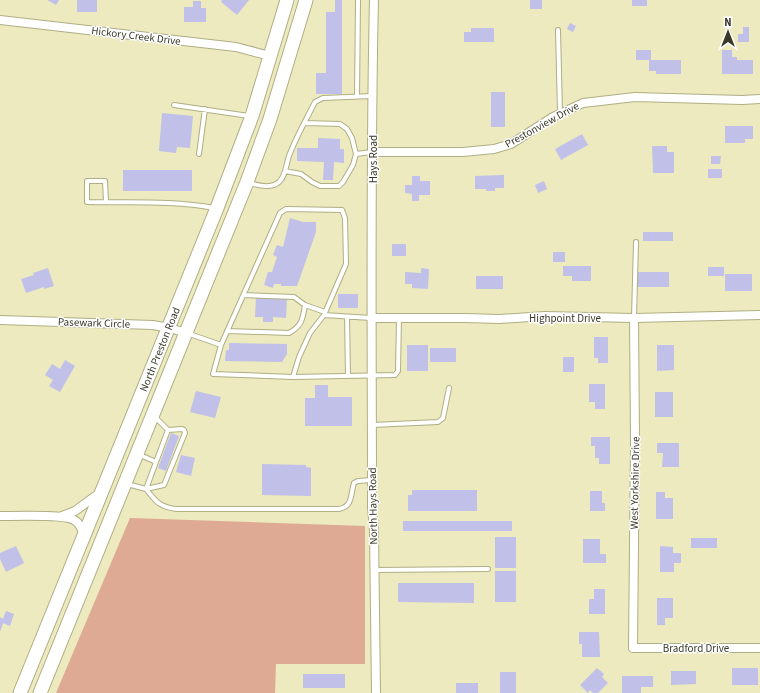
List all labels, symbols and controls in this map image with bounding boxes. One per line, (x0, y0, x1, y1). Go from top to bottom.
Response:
north arrow (708, 12, 748, 52)
text: N (724, 15, 732, 30)
street label: Hickory Creek Drive (90, 23, 182, 49)
street label: Prestonview Drive (502, 98, 582, 152)
street label: Hays Road (366, 135, 381, 183)
street label: North Preston Road (136, 305, 184, 394)
street label: Highpoint Drive (529, 311, 602, 326)
street label: Pasewark Circle (58, 314, 131, 332)
street label: West Yorkshire Drive (627, 436, 643, 530)
street label: North Hays Road (365, 467, 381, 545)
street label: Bradford Drive (663, 641, 730, 656)

